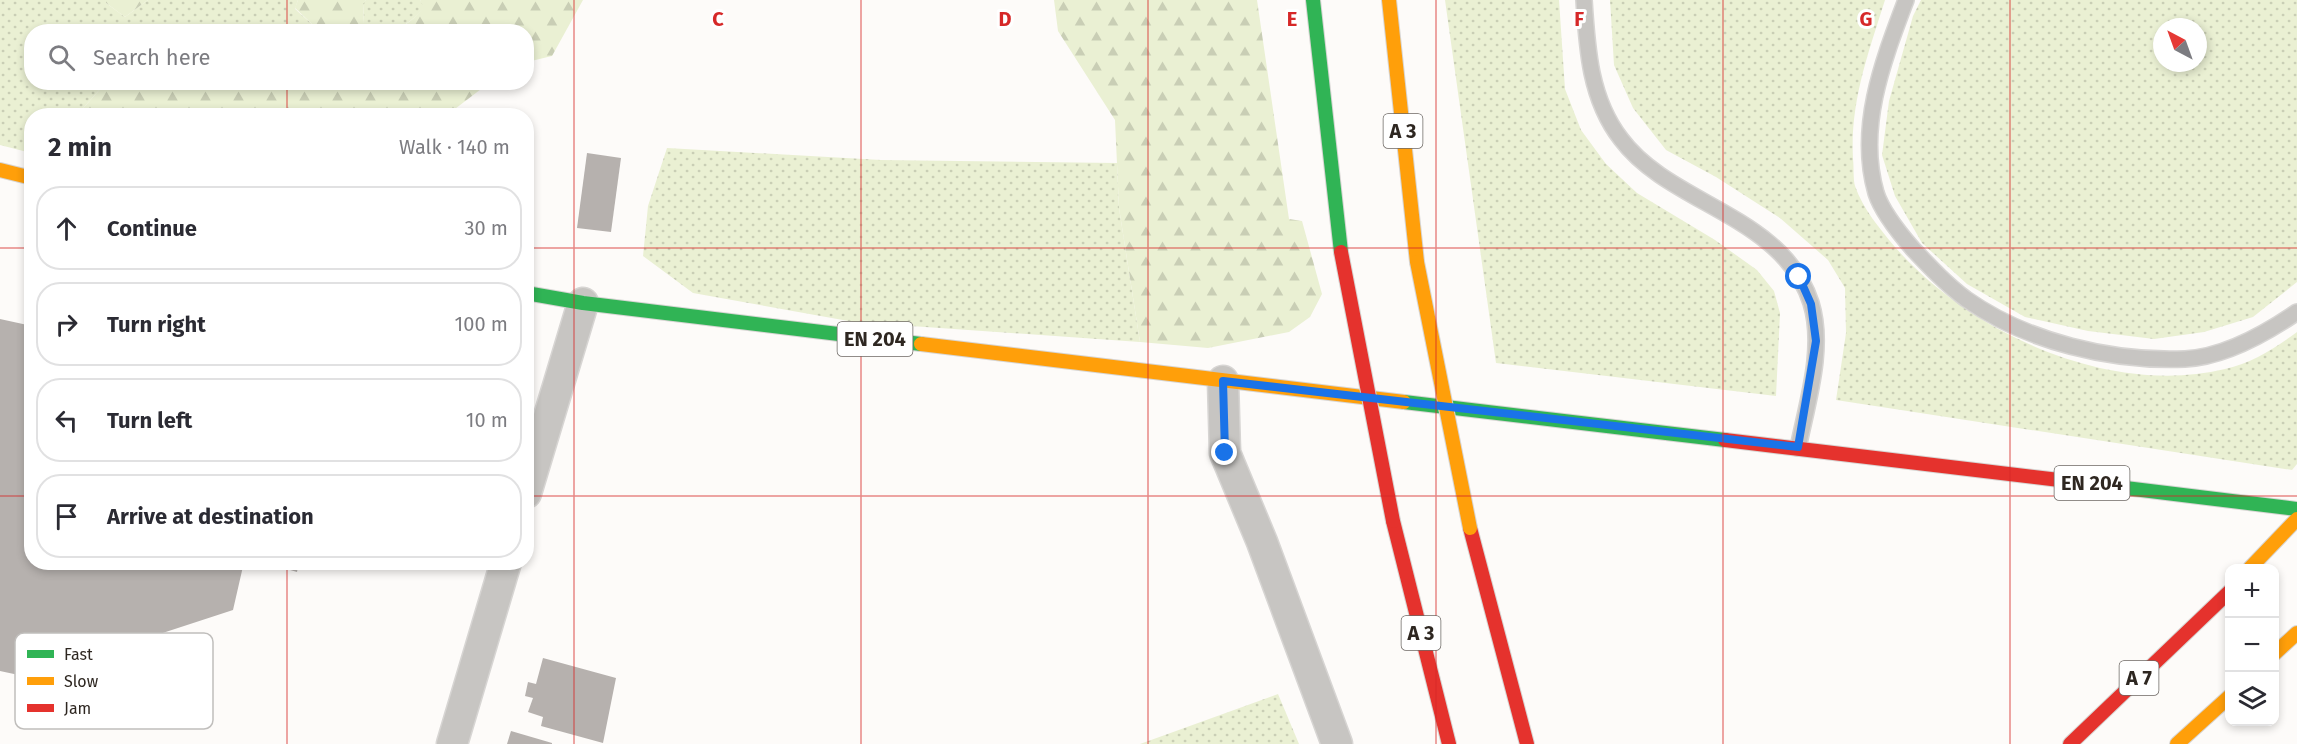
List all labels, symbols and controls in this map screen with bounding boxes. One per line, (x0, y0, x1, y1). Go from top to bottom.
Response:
text: C (712, 7, 724, 31)
text: D (998, 7, 1012, 31)
text: E (1287, 7, 1297, 31)
text: F (1574, 7, 1584, 31)
text: G (1860, 7, 1872, 31)
north arrow (2153, 18, 2207, 72)
search box (24, 24, 534, 90)
icon: search (45, 41, 78, 74)
text: Search here (93, 44, 211, 71)
road number: A 3 (1384, 114, 1422, 148)
text: 2 min (48, 132, 112, 163)
text: Walk · 140 m (399, 135, 510, 159)
icon: ahead (50, 212, 83, 245)
text: Continue (107, 215, 197, 242)
text: 30 m (464, 216, 508, 240)
route start (1785, 263, 1811, 289)
icon: right (50, 308, 83, 341)
text: Turn right (107, 311, 206, 338)
text: 100 m (455, 312, 508, 336)
road number: EN 204 (838, 322, 912, 356)
icon: left (50, 404, 83, 437)
text: Turn left (107, 407, 192, 434)
text: 10 m (466, 408, 508, 432)
route end (1211, 439, 1237, 465)
road number: EN 204 (2054, 466, 2130, 500)
icon: arrive (50, 500, 83, 533)
text: Arrive at destination (107, 503, 314, 530)
map controls (2225, 564, 2279, 726)
button: + (2225, 564, 2279, 618)
road number: A 3 (1402, 616, 1440, 650)
button: − (2225, 618, 2279, 672)
legend (15, 633, 213, 729)
text: Fast (64, 645, 93, 664)
road number: A 7 (2120, 661, 2158, 695)
text: Slow (64, 672, 99, 691)
button: layers (2225, 672, 2279, 726)
text: Jam (64, 699, 91, 718)

